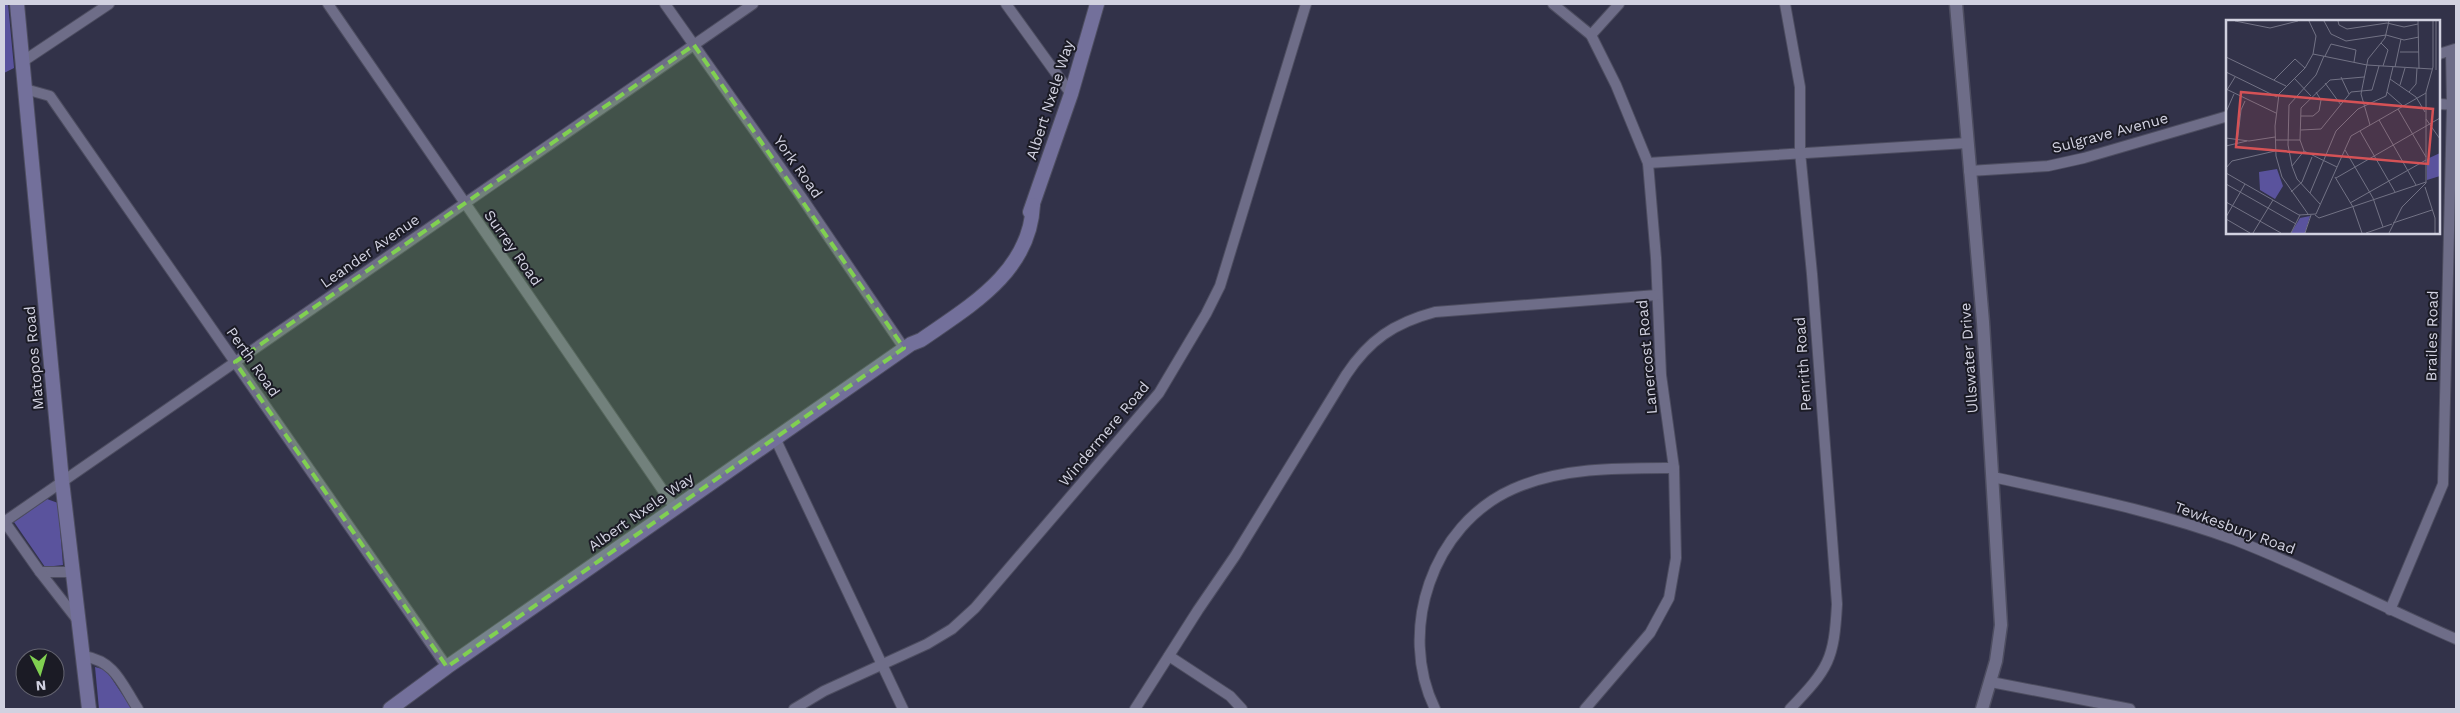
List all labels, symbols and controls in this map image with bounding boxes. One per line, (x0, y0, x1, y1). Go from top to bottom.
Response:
inset map (2226, 20, 2440, 234)
street label: Albert Nxele Way (1022, 38, 1078, 162)
street label: Sulgrave Avenue (2050, 109, 2170, 157)
street label: York Road (770, 132, 826, 202)
street label: Surrey Road (480, 207, 546, 289)
street label: Leander Avenue (317, 210, 423, 292)
street label: Brailes Road (2422, 290, 2442, 382)
street label: Lanercost Road (1633, 299, 1661, 415)
street label: Ullswater Drive (1956, 302, 1982, 414)
street label: Matopos Road (20, 305, 48, 411)
street label: Penrith Road (1791, 316, 1815, 412)
street label: Perth Road (223, 324, 283, 400)
street label: Windermere Road (1055, 378, 1153, 490)
street label: Albert Nxele Way (585, 469, 697, 555)
street label: Tewkesbury Road (2172, 498, 2298, 558)
north arrow (15, 648, 65, 698)
text: N (35, 678, 47, 694)

